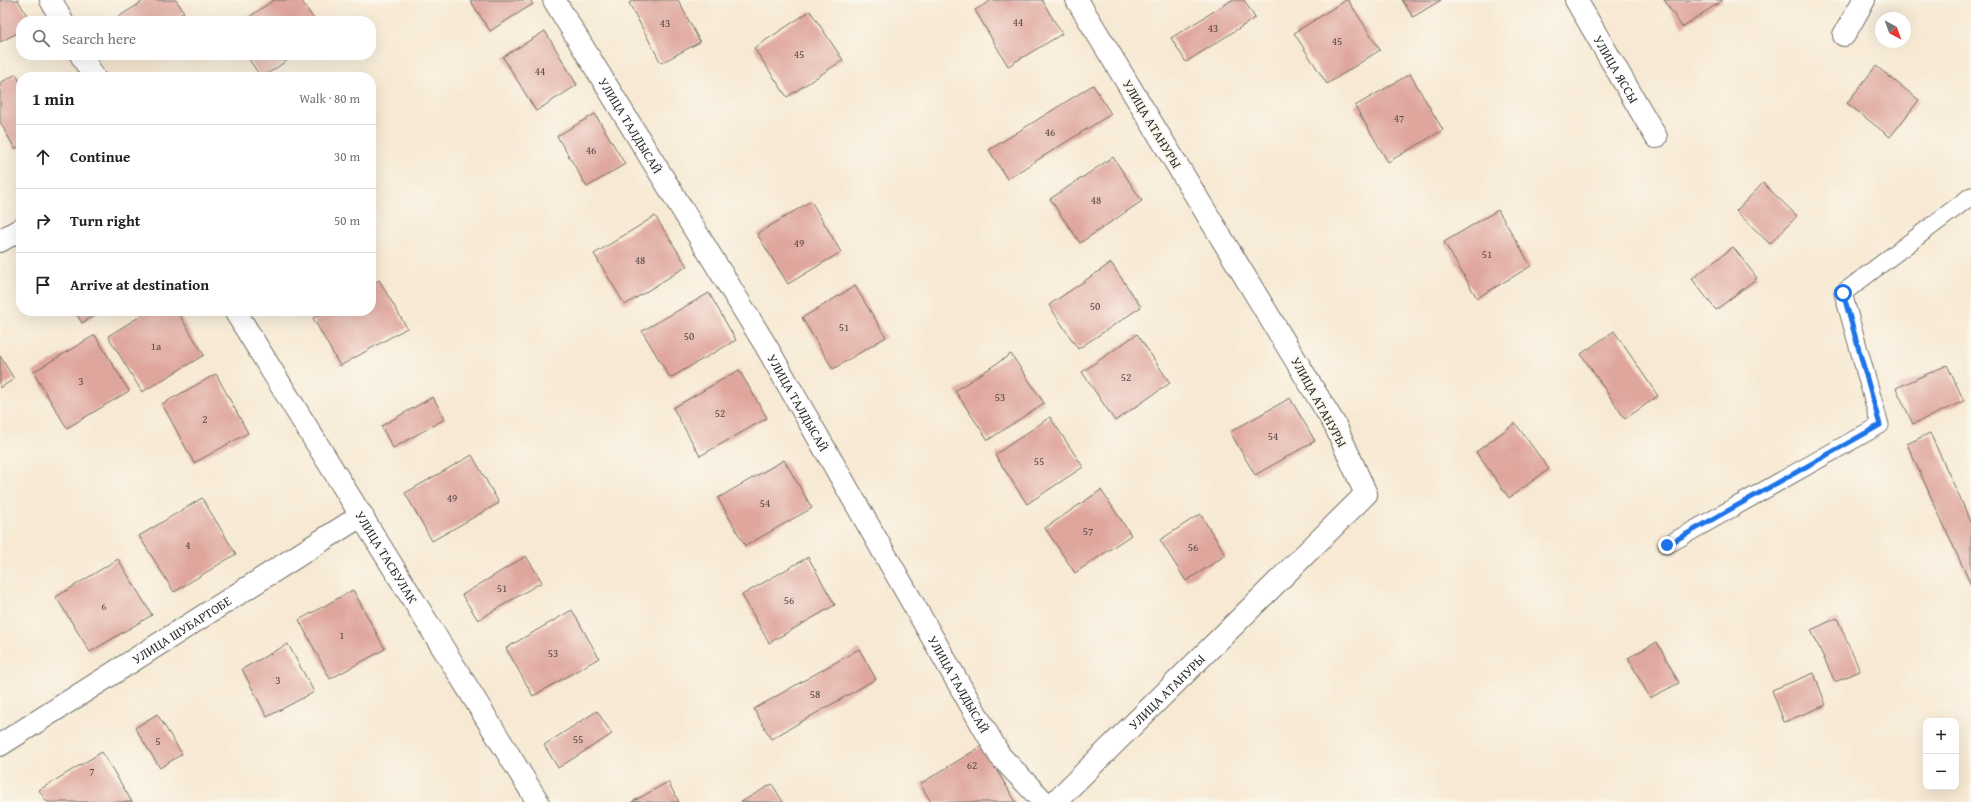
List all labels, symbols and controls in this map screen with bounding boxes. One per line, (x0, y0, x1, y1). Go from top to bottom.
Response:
north arrow (1875, 12, 1911, 48)
house number: 44 (1013, 14, 1023, 30)
house number: 43 (660, 15, 670, 31)
search box (16, 16, 376, 60)
house number: 43 (1208, 20, 1218, 36)
icon: search (30, 27, 52, 49)
text: Search here (62, 28, 136, 49)
street label: УЛИЦА ЯССЫ (1589, 31, 1644, 107)
house number: 45 (1332, 33, 1342, 49)
house number: 45 (794, 46, 804, 62)
house number: 44 (535, 63, 545, 79)
street label: УЛИЦА ТАЛДЫСАЙ (594, 74, 668, 177)
street label: УЛИЦА АТАНУРЫ (1118, 76, 1186, 172)
text: 1 min (32, 86, 74, 111)
text: Walk · 80 m (299, 89, 360, 108)
house number: 47 (1394, 110, 1404, 126)
house number: 46 (1045, 124, 1055, 140)
house number: 46 (586, 142, 596, 158)
icon: ahead (32, 146, 54, 168)
text: Continue (70, 146, 131, 167)
text: 30 m (334, 147, 360, 166)
house number: 48 (1091, 192, 1101, 208)
icon: right (32, 210, 54, 232)
text: Turn right (70, 210, 141, 231)
text: 50 m (334, 211, 360, 230)
house number: 49 (794, 235, 804, 251)
house number: 51 (1482, 246, 1492, 262)
house number: 48 (635, 252, 645, 268)
icon: arrive (32, 274, 54, 296)
text: Arrive at destination (70, 274, 209, 295)
route start (1834, 284, 1852, 302)
house number: 50 (1090, 298, 1100, 314)
house number: 51 (839, 319, 849, 335)
house number: 50 (684, 328, 694, 344)
house number: 1а (151, 338, 162, 354)
street label: УЛИЦА ТАЛДЫСАЙ (763, 350, 834, 455)
street label: УЛИЦА АТАНУРЫ (1286, 353, 1352, 451)
house number: 52 (1121, 369, 1131, 385)
house number: 3 (78, 373, 84, 389)
house number: 53 (995, 389, 1005, 405)
house number: 52 (715, 405, 725, 421)
house number: 2 (202, 411, 208, 427)
house number: 54 (1268, 428, 1278, 444)
house number: 55 (1034, 453, 1044, 469)
house number: 49 (447, 490, 457, 506)
house number: 54 (760, 495, 770, 511)
street label: УЛИЦА ТАСБУЛАК (351, 507, 423, 607)
house number: 57 (1083, 523, 1093, 539)
route end (1658, 536, 1676, 554)
house number: 4 (185, 537, 191, 553)
house number: 56 (1188, 539, 1198, 555)
house number: 51 (497, 580, 507, 596)
street label: УЛИЦА ШУБАРТОБЕ (128, 591, 235, 668)
house number: 56 (784, 592, 794, 608)
house number: 6 (101, 598, 107, 614)
house number: 1 (339, 627, 345, 643)
street label: УЛИЦА ТАЛДЫСАЙ (923, 632, 994, 737)
house number: 53 (548, 645, 558, 661)
street label: УЛИЦА АТАНУРЫ (1124, 649, 1209, 734)
house number: 3 (275, 672, 281, 688)
house number: 58 (810, 686, 820, 702)
map controls (1923, 718, 1959, 790)
button: + (1923, 718, 1959, 754)
house number: 55 (573, 731, 583, 747)
house number: 5 (155, 733, 161, 749)
button: − (1923, 754, 1959, 790)
house number: 62 (967, 757, 977, 773)
house number: 7 (89, 763, 95, 779)

